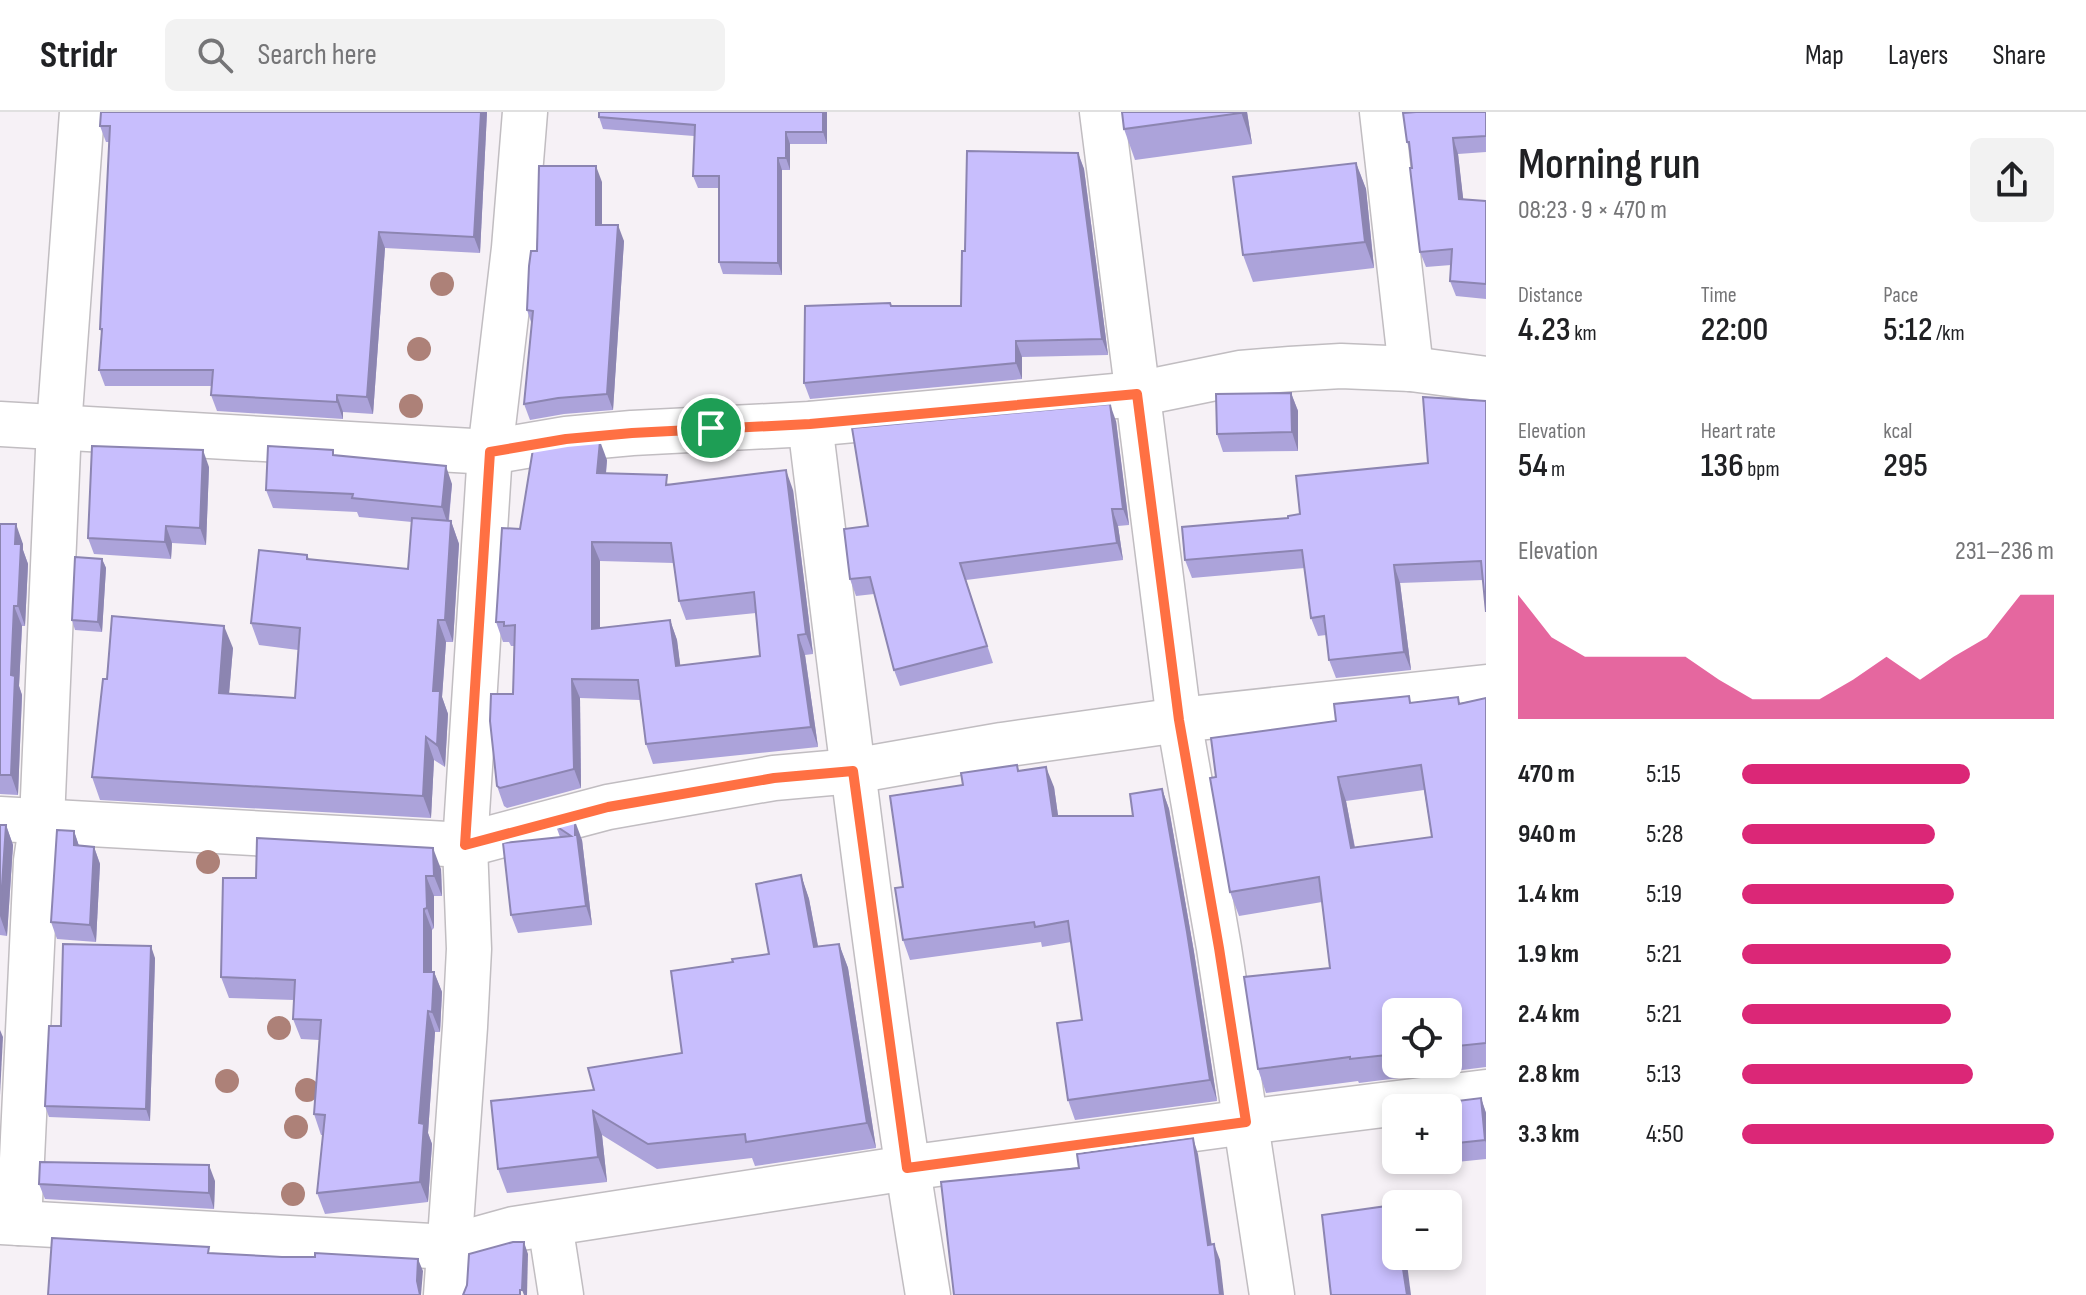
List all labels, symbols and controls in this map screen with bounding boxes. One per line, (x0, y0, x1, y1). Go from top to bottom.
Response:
search box (165, 19, 725, 91)
text: Stridr (40, 33, 117, 78)
icon: search (193, 33, 237, 77)
text: Search here (257, 37, 377, 73)
text: Map (1805, 39, 1844, 72)
text: Layers (1888, 39, 1948, 72)
text: Share (1992, 39, 2046, 72)
text: Morning run (1518, 138, 1701, 191)
button: share (1970, 138, 2054, 222)
text: 08:23 · 9 × 470 m (1518, 195, 1667, 226)
text: Distance (1518, 282, 1583, 309)
text: Time (1701, 282, 1737, 309)
text: Pace (1883, 282, 1918, 309)
text: 4.23 (1518, 309, 1571, 350)
text: 22:00 (1701, 309, 1768, 350)
text: 5:12 (1883, 309, 1932, 350)
text: km (1571, 320, 1597, 347)
text: /km (1932, 320, 1965, 347)
pin (677, 394, 745, 462)
icon: arrive (689, 406, 733, 450)
text: Elevation (1518, 418, 1586, 445)
text: Heart rate (1701, 418, 1776, 445)
text: kcal (1883, 418, 1912, 445)
text: 54 (1518, 445, 1548, 486)
text: 136 (1701, 445, 1744, 486)
text: 295 (1883, 445, 1928, 486)
text: m (1548, 456, 1565, 483)
text: bpm (1744, 456, 1780, 483)
text: Elevation (1518, 536, 1598, 567)
text: 231–236 m (1955, 536, 2054, 567)
text: 470 m (1518, 759, 1575, 790)
text: 5:15 (1646, 759, 1681, 790)
text: 940 m (1518, 819, 1576, 850)
text: 5:28 (1646, 819, 1683, 850)
text: 1.4 km (1518, 879, 1579, 910)
text: 5:19 (1646, 879, 1682, 910)
text: 1.9 km (1518, 939, 1579, 970)
text: 5:21 (1646, 939, 1681, 970)
map controls (1382, 998, 1462, 1270)
button: locate (1382, 998, 1462, 1078)
text: 2.4 km (1518, 999, 1580, 1030)
text: 5:21 (1646, 999, 1681, 1030)
text: 2.8 km (1518, 1059, 1580, 1090)
text: 5:13 (1646, 1059, 1681, 1090)
button: + (1382, 1094, 1462, 1174)
text: 3.3 km (1518, 1119, 1580, 1150)
text: 4:50 (1646, 1119, 1684, 1150)
button: − (1382, 1190, 1462, 1270)

